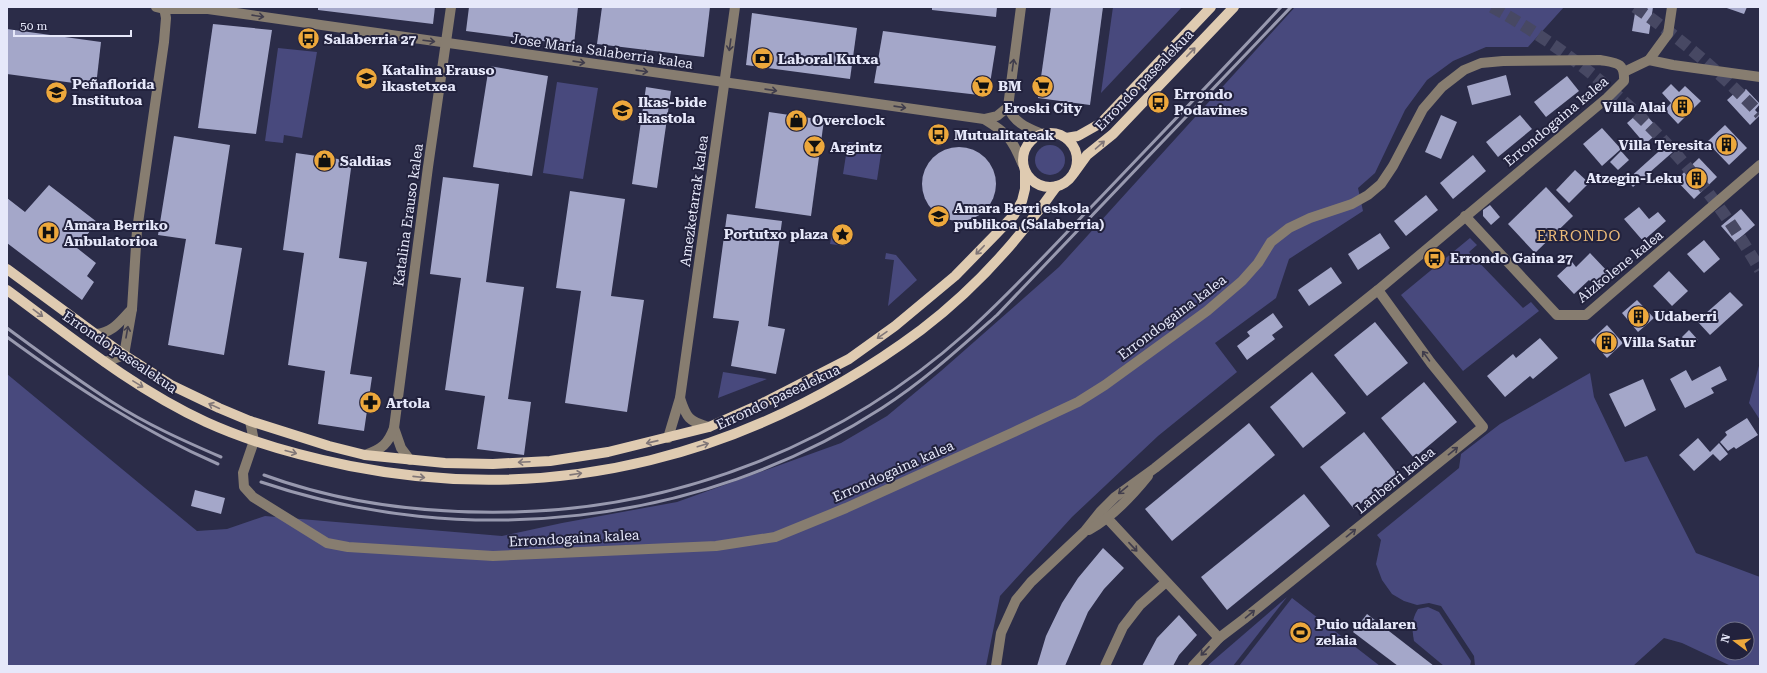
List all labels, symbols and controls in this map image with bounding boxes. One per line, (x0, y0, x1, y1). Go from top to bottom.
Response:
scale bar (14, 12, 131, 38)
one-way arrow (252, 12, 265, 20)
text: 50 m (20, 19, 47, 33)
bus stop icon: Salaberria 27 (296, 26, 322, 52)
street label: Errondo pasealekua (1092, 26, 1197, 134)
street label: Jose Maria Salaberria kalea (510, 30, 695, 72)
place label: Salaberria 27 (324, 31, 417, 47)
one-way arrow (422, 37, 435, 45)
one-way arrow (726, 38, 734, 51)
bank icon: Laboral Kutxa (749, 46, 775, 72)
one-way arrow (1186, 47, 1196, 57)
place label: Laboral Kutxa (778, 51, 879, 67)
one-way arrow (572, 58, 585, 66)
one-way arrow (1010, 58, 1017, 71)
place label: Katalina Erauso ikastetxea (382, 62, 494, 94)
school or university icon: Katalina Erauso ikastetxea (354, 65, 380, 91)
one-way arrow (635, 67, 648, 75)
supermarket icon: BM (970, 73, 996, 99)
supermarket icon: Eroski City (1030, 73, 1056, 99)
street label: Errondogaina kalea (1501, 73, 1612, 169)
place label: Peñaflorida Institutoa (72, 76, 155, 108)
place label: BM (998, 78, 1022, 94)
school or university icon: Peñaflorida Institutoa (43, 79, 69, 105)
one-way arrow (764, 86, 777, 93)
place label: Errondo Podavines (1174, 86, 1247, 118)
bus stop icon: Errondo Podavines (1145, 89, 1171, 115)
place label: Ikas-bide ikastola (638, 94, 707, 126)
building icon: Villa Alai (1669, 94, 1695, 120)
school or university icon: Ikas-bide ikastola (609, 97, 635, 123)
place label: Villa Alai (1603, 99, 1666, 115)
place label: Eroski City (1004, 100, 1083, 116)
one-way arrow (893, 103, 906, 111)
shop icon: Overclock (783, 107, 809, 133)
place label: Overclock (812, 112, 886, 128)
bus stop icon: Mutualitateak (926, 122, 952, 148)
place label: Mutualitateak (954, 127, 1055, 143)
building icon: Villa Teresita (1714, 132, 1740, 158)
street label: Amezketarrak kalea (677, 134, 711, 268)
bar icon: Argintz (802, 134, 828, 160)
place label: Villa Teresita (1619, 137, 1713, 153)
place label: Argintz (830, 139, 882, 155)
one-way arrow (1095, 140, 1106, 149)
street label: Katalina Erauso kalea (390, 142, 426, 288)
shop icon: Saldias (311, 148, 337, 174)
place label: Saldias (340, 153, 391, 169)
building icon: Atzegin-Leku (1684, 165, 1710, 191)
place label: Atzegin-Leku (1586, 170, 1682, 186)
place label: Amara Berri eskola publikoa (Salaberria) (954, 200, 1104, 232)
school or university icon: Amara Berri eskola publikoa (Salaberria) (926, 203, 952, 229)
place label: Amara Berriko Anbulatorioa (64, 217, 168, 249)
hospital icon: Amara Berriko Anbulatorioa (35, 220, 61, 246)
place icon: Portutxo plaza (830, 221, 856, 247)
place label: Portutxo plaza (724, 226, 829, 242)
street label: Aizkolene kalea (1574, 226, 1666, 305)
district label: ERRONDO (1537, 227, 1621, 245)
one-way arrow (976, 245, 985, 255)
bus stop icon: Errondo Gaina 27 (1422, 245, 1448, 271)
place label: Errondo Gaina 27 (1450, 250, 1573, 266)
street label: Errondogaina kalea (1115, 271, 1229, 363)
building icon: Udaberri (1625, 303, 1651, 329)
street label: Errondo pasealekua (60, 308, 181, 396)
place label: Udaberri (1654, 308, 1717, 324)
one-way arrow (33, 309, 44, 317)
one-way arrow (124, 326, 132, 339)
building icon: Villa Satur (1594, 329, 1620, 355)
one-way arrow (877, 331, 888, 339)
place label: Villa Satur (1622, 334, 1697, 350)
one-way arrow (1422, 351, 1430, 362)
street label: Errondo pasealekua (714, 361, 843, 433)
one-way arrow (132, 380, 143, 388)
pharmacy icon: Artola (357, 390, 383, 416)
place label: Artola (386, 395, 431, 411)
one-way arrow (208, 402, 220, 409)
street label: Errondogaina kalea (830, 437, 956, 505)
one-way arrow (645, 438, 658, 446)
one-way arrow (696, 441, 708, 449)
street label: Lanberri kalea (1352, 443, 1438, 517)
one-way arrow (1447, 447, 1458, 456)
one-way arrow (284, 449, 297, 457)
one-way arrow (518, 459, 531, 466)
one-way arrow (569, 470, 582, 478)
one-way arrow (412, 473, 425, 481)
one-way arrow (1118, 486, 1129, 494)
street label: Errondogaina kalea (508, 527, 640, 549)
one-way arrow (1346, 528, 1357, 537)
one-way arrow (1128, 542, 1138, 552)
one-way arrow (1245, 610, 1256, 619)
place label: Puio udalaren zelaia (1316, 616, 1417, 648)
sports icon: Puio udalaren zelaia (1288, 619, 1314, 645)
north arrow (1715, 621, 1755, 661)
text: N (1718, 632, 1733, 644)
one-way arrow (1201, 646, 1210, 656)

